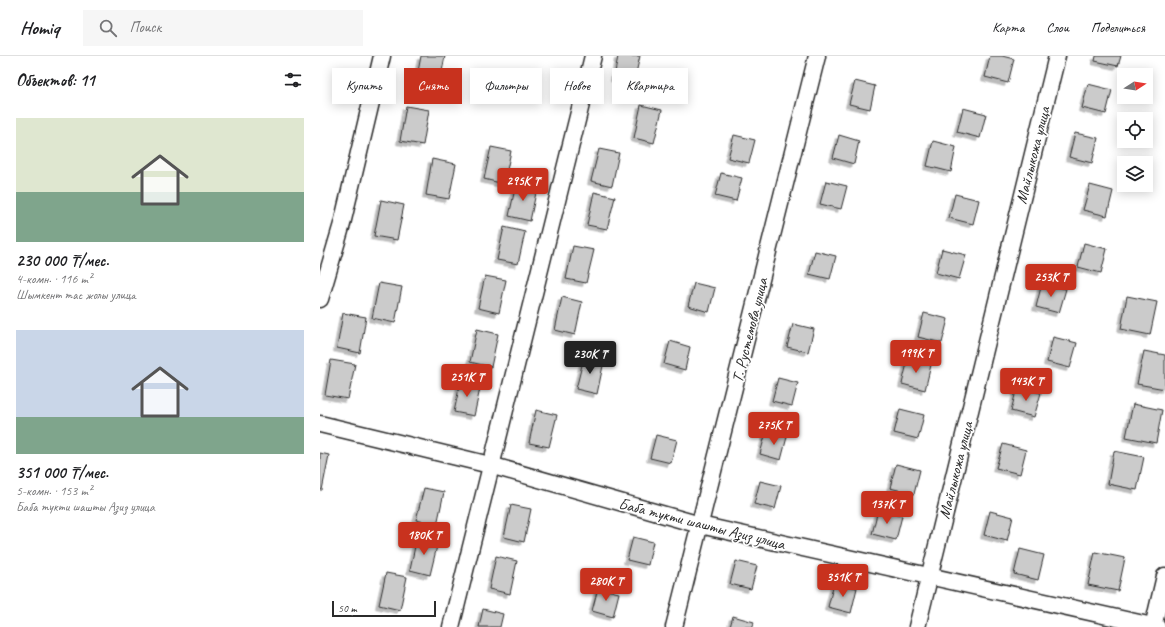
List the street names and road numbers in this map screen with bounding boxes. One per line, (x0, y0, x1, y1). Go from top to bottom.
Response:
street label: Майлыкожа улица (1011, 103, 1055, 206)
street label: Т. Рустемова улица (727, 275, 773, 385)
street label: Майлыкожа улица (934, 418, 978, 521)
street label: Баба тукти шашты Азиз улица (617, 494, 788, 555)

